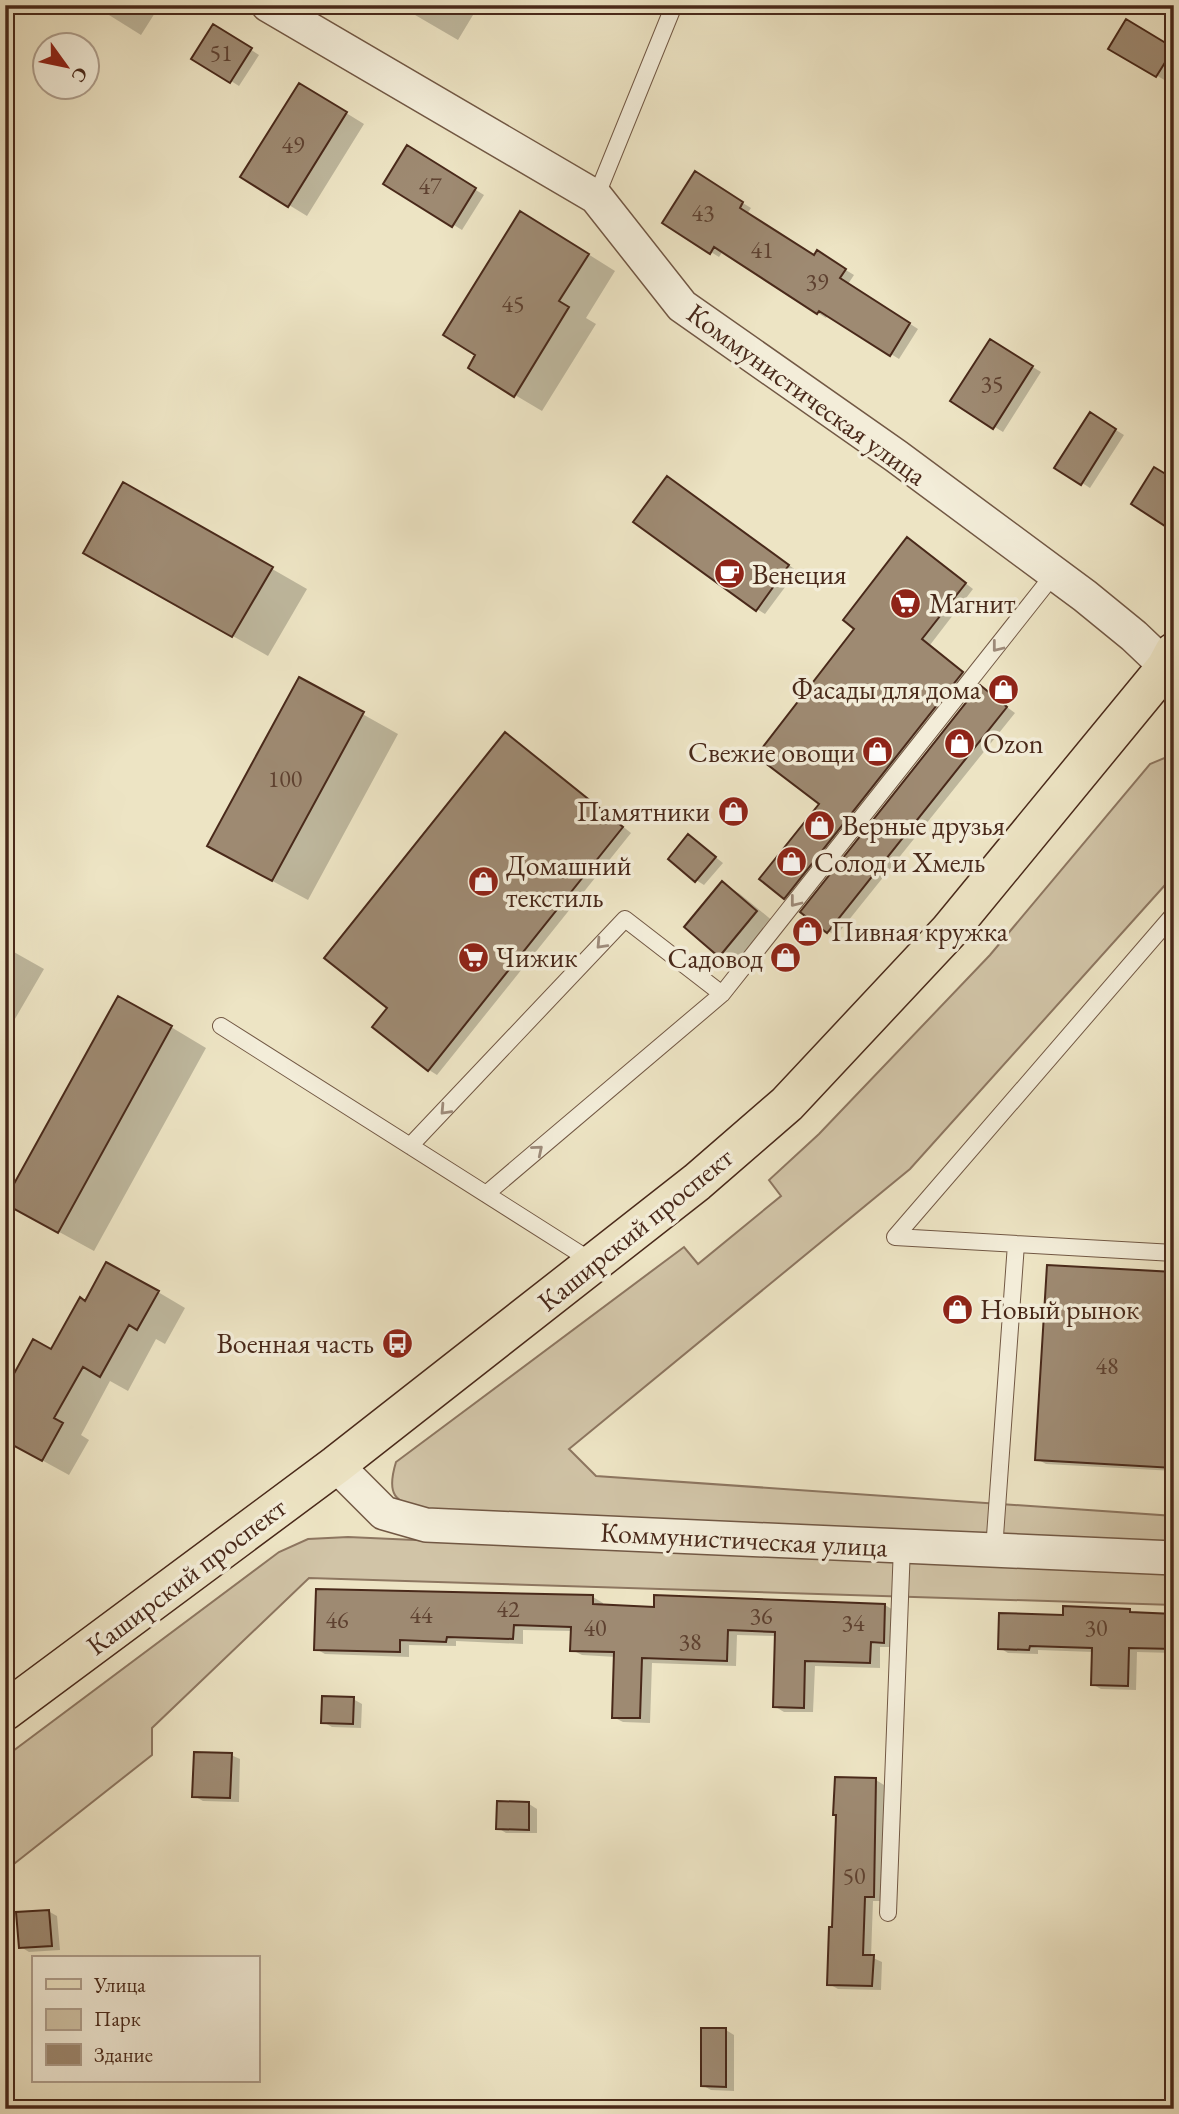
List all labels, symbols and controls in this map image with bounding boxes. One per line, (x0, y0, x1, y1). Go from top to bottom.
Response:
north arrow (32, 32, 102, 102)
house number: 51 (209, 37, 233, 68)
text: С (66, 63, 94, 87)
house number: 49 (281, 129, 305, 160)
house number: 47 (418, 170, 442, 201)
house number: 43 (691, 197, 715, 228)
house number: 41 (750, 234, 774, 265)
house number: 39 (805, 266, 829, 297)
house number: 45 (501, 288, 525, 319)
street label: Коммунистическая улица (680, 295, 935, 494)
house number: 35 (980, 368, 1004, 399)
place label: Венеция (752, 556, 847, 592)
cafe icon: Венеция (712, 557, 746, 591)
place label: Магнит (929, 585, 1016, 621)
supermarket icon: Магнит (889, 586, 923, 620)
one-way arrow (993, 638, 1005, 651)
place label: Фасады для дома (792, 671, 982, 707)
shop icon: Фасады для дома (987, 672, 1021, 706)
place label: Ozon (983, 725, 1044, 761)
shop icon: Ozon (943, 726, 977, 760)
place label: Свежие овощи (688, 734, 855, 770)
shop icon: Свежие овощи (861, 735, 895, 769)
house number: 100 (268, 763, 302, 794)
place label: Памятники (577, 793, 710, 829)
shop icon: Памятники (716, 794, 750, 828)
place label: Верные друзья (842, 807, 1005, 843)
shop icon: Верные друзья (802, 808, 836, 842)
place label: Солод и Хмель (814, 844, 985, 880)
shop icon: Солод и Хмель (774, 845, 808, 879)
place label: Домашний текстиль (506, 847, 632, 915)
shop icon: Домашний текстиль (466, 864, 500, 898)
one-way arrow (791, 894, 804, 906)
place label: Пивная кружка (831, 913, 1009, 949)
shop icon: Пивная кружка (791, 914, 825, 948)
one-way arrow (596, 936, 609, 949)
place label: Чижик (496, 939, 578, 975)
supermarket icon: Чижик (456, 940, 490, 974)
place label: Садовод (668, 940, 763, 976)
shop icon: Садовод (769, 941, 803, 975)
one-way arrow (440, 1101, 453, 1114)
street label: Каширский проспект (530, 1139, 740, 1319)
one-way arrow (529, 1146, 542, 1158)
place label: Новый рынок (980, 1291, 1139, 1327)
shop icon: Новый рынок (940, 1292, 974, 1326)
place label: Военная часть (216, 1325, 374, 1361)
bus stop icon: Военная часть (380, 1326, 414, 1360)
house number: 48 (1095, 1350, 1119, 1381)
street label: Каширский проспект (79, 1489, 294, 1663)
street label: Коммунистическая улица (599, 1513, 889, 1565)
house number: 42 (496, 1593, 520, 1624)
house number: 44 (409, 1599, 433, 1630)
house number: 36 (749, 1600, 773, 1631)
house number: 46 (325, 1604, 349, 1635)
house number: 34 (841, 1607, 865, 1638)
house number: 40 (583, 1612, 607, 1643)
house number: 30 (1084, 1612, 1108, 1643)
house number: 38 (678, 1626, 702, 1657)
house number: 50 (842, 1860, 866, 1891)
legend (32, 1956, 259, 2082)
text: Улица (93, 1971, 146, 1998)
text: Парк (94, 2005, 141, 2032)
text: Здание (94, 2041, 153, 2068)

